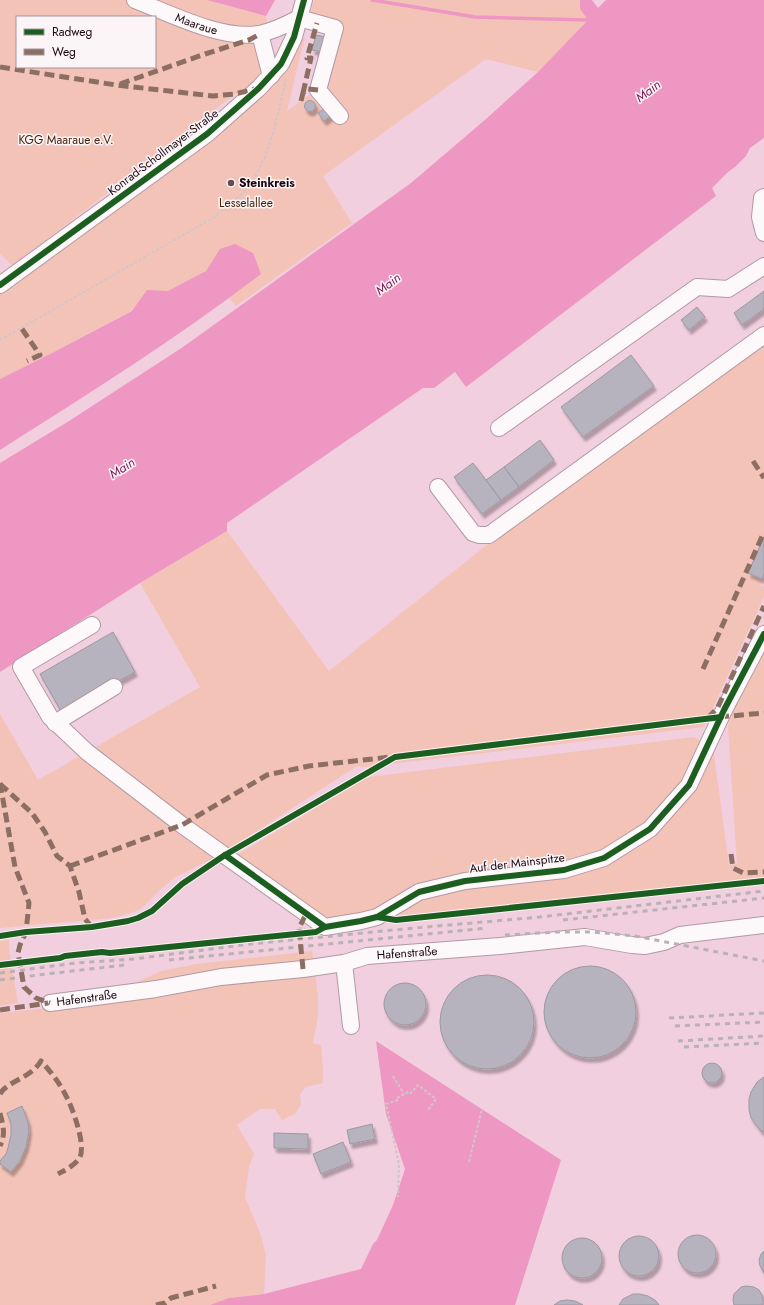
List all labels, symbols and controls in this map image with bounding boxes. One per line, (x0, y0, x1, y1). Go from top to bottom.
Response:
street label: Maaraue (172, 8, 220, 40)
legend (16, 16, 156, 68)
text: Radweg (52, 23, 92, 41)
text: Weg (52, 43, 76, 61)
water label: Main (631, 75, 665, 107)
street label: Konrad-Schollmayer-Straße (104, 104, 222, 200)
park label: KGG Maaraue e.V. (18, 131, 114, 149)
place label: Steinkreis (239, 174, 295, 192)
marker: Steinkreis (226, 178, 236, 188)
park label: Lesselallee (219, 194, 273, 212)
water label: Main (371, 268, 405, 300)
water label: Main (105, 453, 139, 483)
street label: Auf der Mainspitze (468, 848, 566, 878)
street label: Hafenstraße (376, 942, 438, 964)
street label: Hafenstraße (55, 985, 118, 1011)

